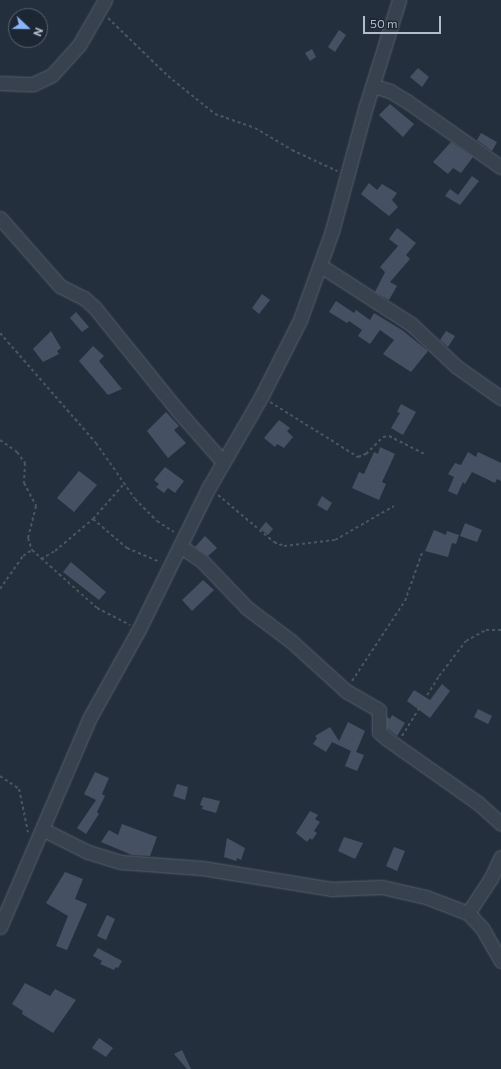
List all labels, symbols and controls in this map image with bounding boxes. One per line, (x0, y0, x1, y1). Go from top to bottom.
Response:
north arrow (8, 8, 48, 48)
scale bar (365, 8, 443, 34)
text: 50 m (370, 16, 398, 30)
text: N (31, 26, 46, 39)

